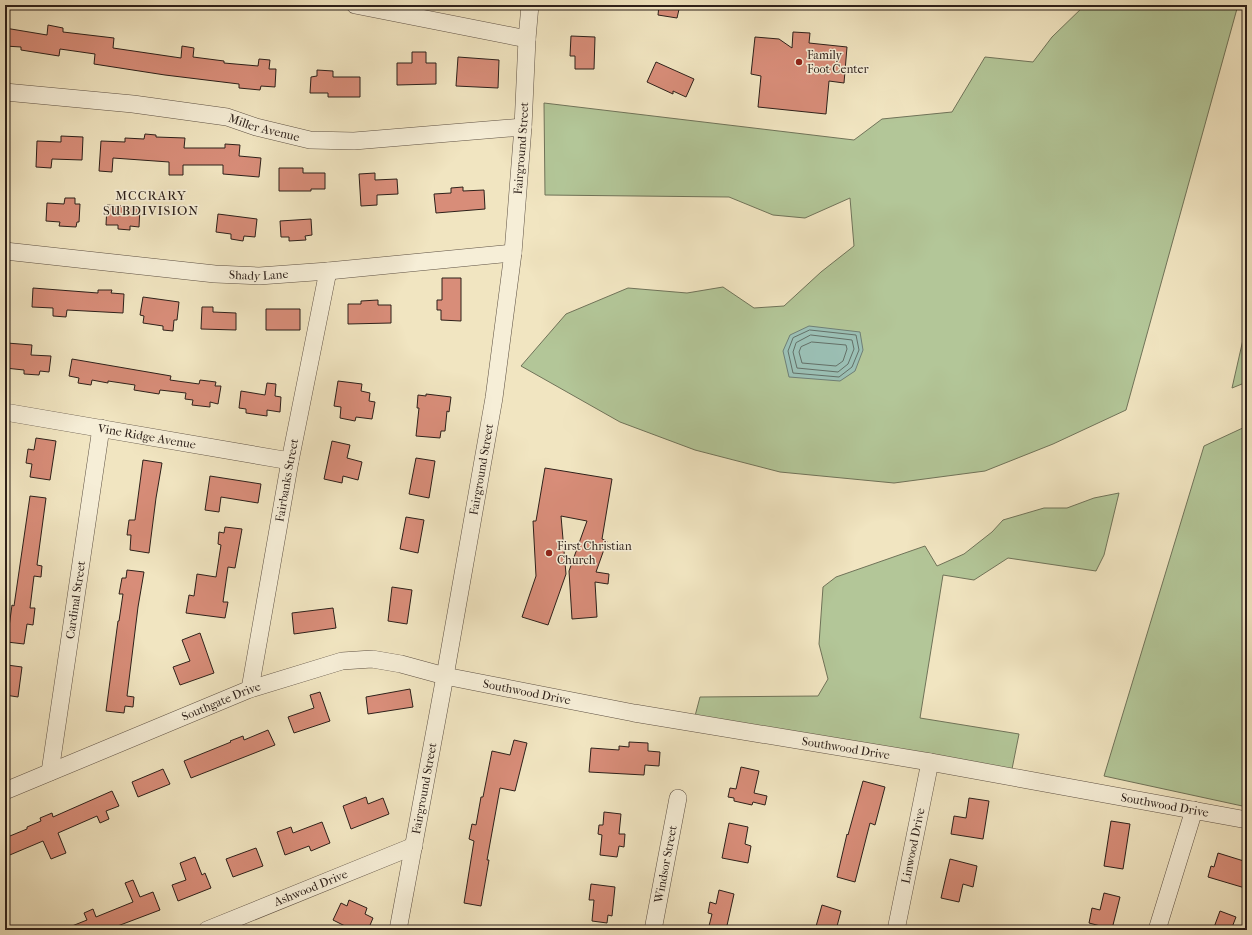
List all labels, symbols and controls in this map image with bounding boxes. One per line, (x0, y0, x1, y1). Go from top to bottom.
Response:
place label: Family Foot Center (807, 48, 869, 76)
marker: Family Foot Center (794, 57, 804, 67)
street label: Fairground Street (511, 101, 531, 195)
street label: Miller Avenue (226, 111, 301, 144)
district label: MCCRARY SUBDIVISION (103, 188, 199, 218)
street label: Shady Lane (229, 267, 289, 283)
street label: Vine Ridge Avenue (96, 421, 197, 452)
street label: Fairground Street (466, 422, 496, 516)
street label: Fairbanks Street (272, 437, 301, 523)
place label: First Christian Church (557, 539, 632, 567)
marker: First Christian Church (544, 548, 554, 558)
street label: Cardinal Street (63, 559, 88, 640)
street label: Southwood Drive (482, 677, 572, 707)
street label: Southgate Drive (179, 679, 262, 724)
street label: Southwood Drive (801, 734, 891, 762)
street label: Fairground Street (409, 741, 440, 835)
street label: Southwood Drive (1120, 790, 1210, 820)
street label: Linwood Drive (899, 807, 928, 885)
street label: Windsor Street (651, 824, 680, 905)
street label: Ashwood Drive (271, 867, 350, 909)

